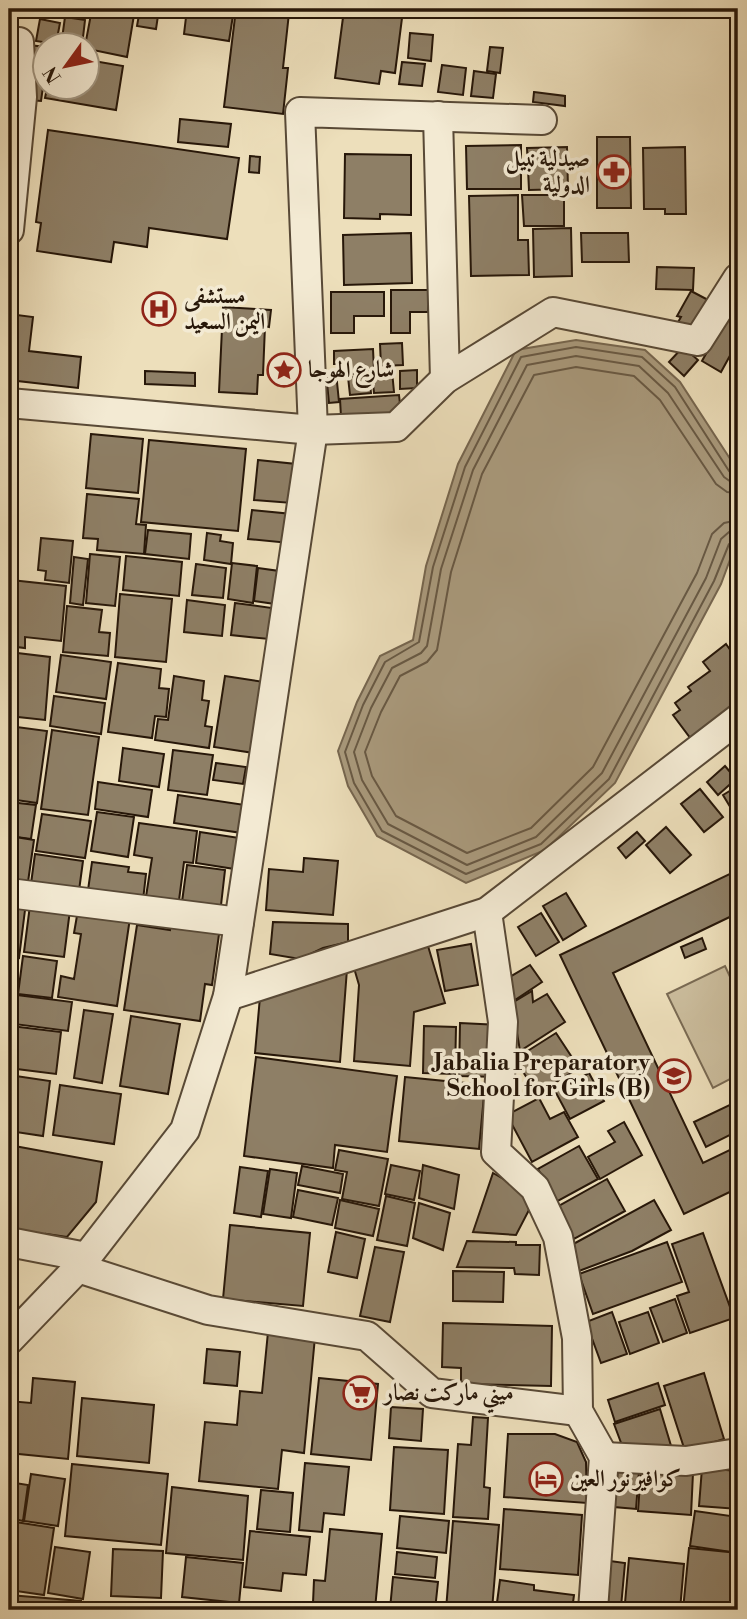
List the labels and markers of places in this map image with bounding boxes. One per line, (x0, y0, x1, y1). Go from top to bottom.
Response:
place label: صيدلية نبيل الدولية (505, 145, 590, 199)
pharmacy icon: صيدلية نبيل الدولية (595, 153, 633, 191)
place label: مستشفى اليمن السعيد (183, 282, 265, 337)
hospital icon: مستشفى اليمن السعيد (140, 290, 178, 328)
place icon: شارع الهوجا (265, 351, 303, 389)
place label: شارع الهوجا (308, 356, 394, 388)
place label: Jabalia Preparatory School for Girls (B) (431, 1049, 650, 1103)
school or university icon: Jabalia Preparatory School for Girls (B) (655, 1057, 693, 1095)
supermarket icon: ميني ماركت نصار (341, 1374, 379, 1412)
place label: ميني ماركت نصار (381, 1379, 514, 1414)
hotel icon: كوافير نور العين (527, 1460, 565, 1498)
place label: كوافير نور العين (570, 1465, 681, 1493)

